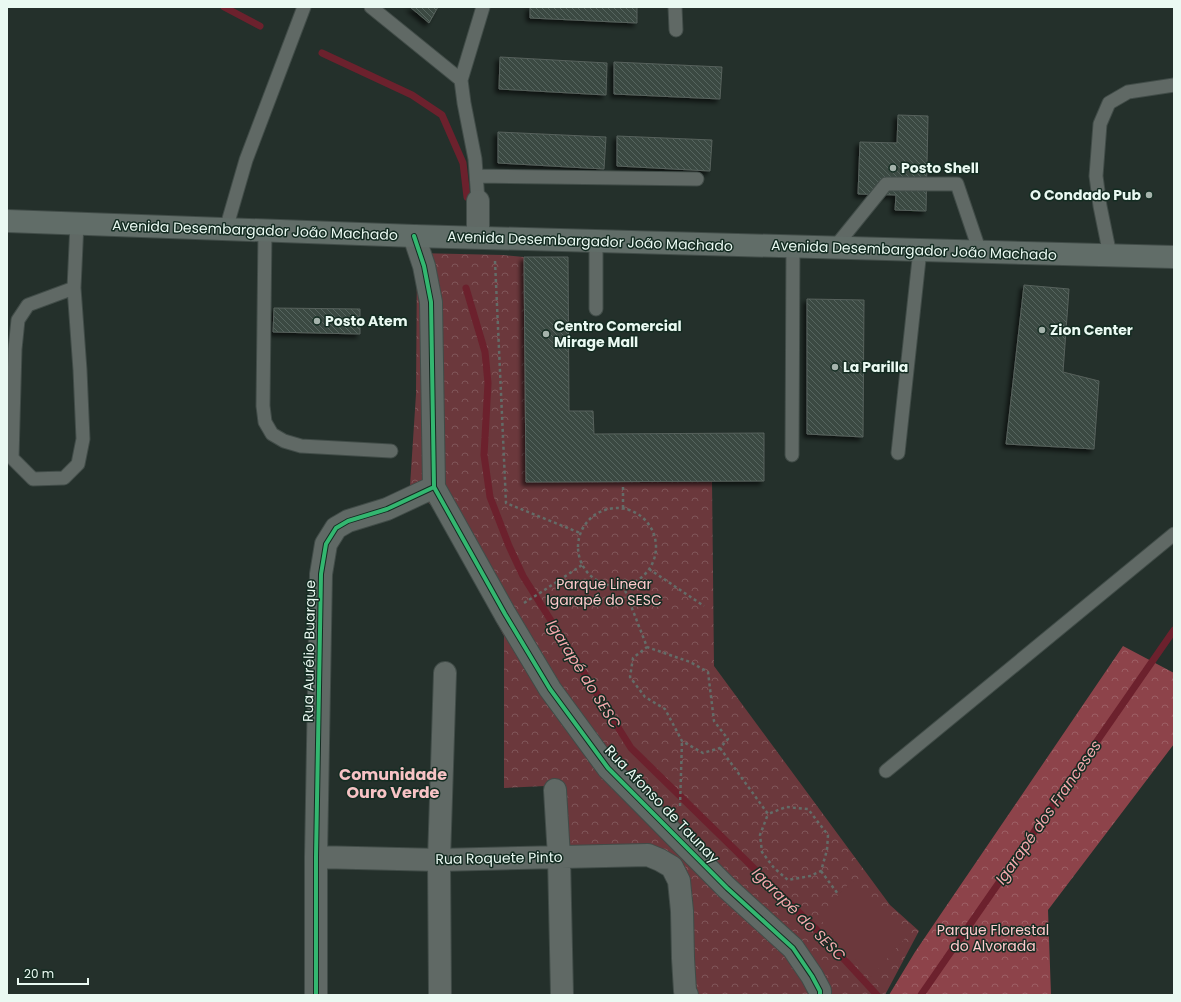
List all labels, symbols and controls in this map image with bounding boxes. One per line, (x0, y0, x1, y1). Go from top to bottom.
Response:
place label: Posto Shell (901, 158, 979, 178)
marker: Posto Shell (888, 163, 898, 173)
place label: O Condado Pub (1030, 185, 1141, 205)
marker: O Condado Pub (1144, 190, 1154, 200)
street label: Avenida Desembargador João Machado (112, 215, 398, 245)
street label: Avenida Desembargador João Machado (447, 226, 733, 256)
street label: Avenida Desembargador João Machado (771, 235, 1057, 265)
place label: Posto Atem (325, 311, 408, 331)
marker: Posto Atem (312, 316, 322, 326)
place label: Centro Comercial Mirage Mall (554, 316, 682, 352)
place label: Zion Center (1050, 320, 1133, 340)
marker: Zion Center (1037, 325, 1047, 335)
marker: Centro Comercial Mirage Mall (541, 329, 551, 339)
place label: La Parilla (843, 357, 908, 377)
marker: La Parilla (830, 362, 840, 372)
park label: Parque Linear Igarapé do SESC (546, 574, 662, 610)
street label: Rua Aurélio Buarque (298, 580, 320, 722)
water label: Igarapé do SESC (542, 616, 626, 733)
water label: Igarapé dos Franceses (990, 735, 1106, 888)
street label: Rua Afonso de Taunay (600, 741, 724, 867)
district label: Comunidade Ouro Verde (339, 763, 447, 804)
street label: Rua Roquete Pinto (435, 847, 563, 869)
water label: Igarapé do SESC (748, 863, 851, 966)
park label: Parque Florestal do Alvorada (937, 920, 1049, 956)
scale bar (18, 960, 88, 986)
text: 20 m (24, 965, 54, 982)

